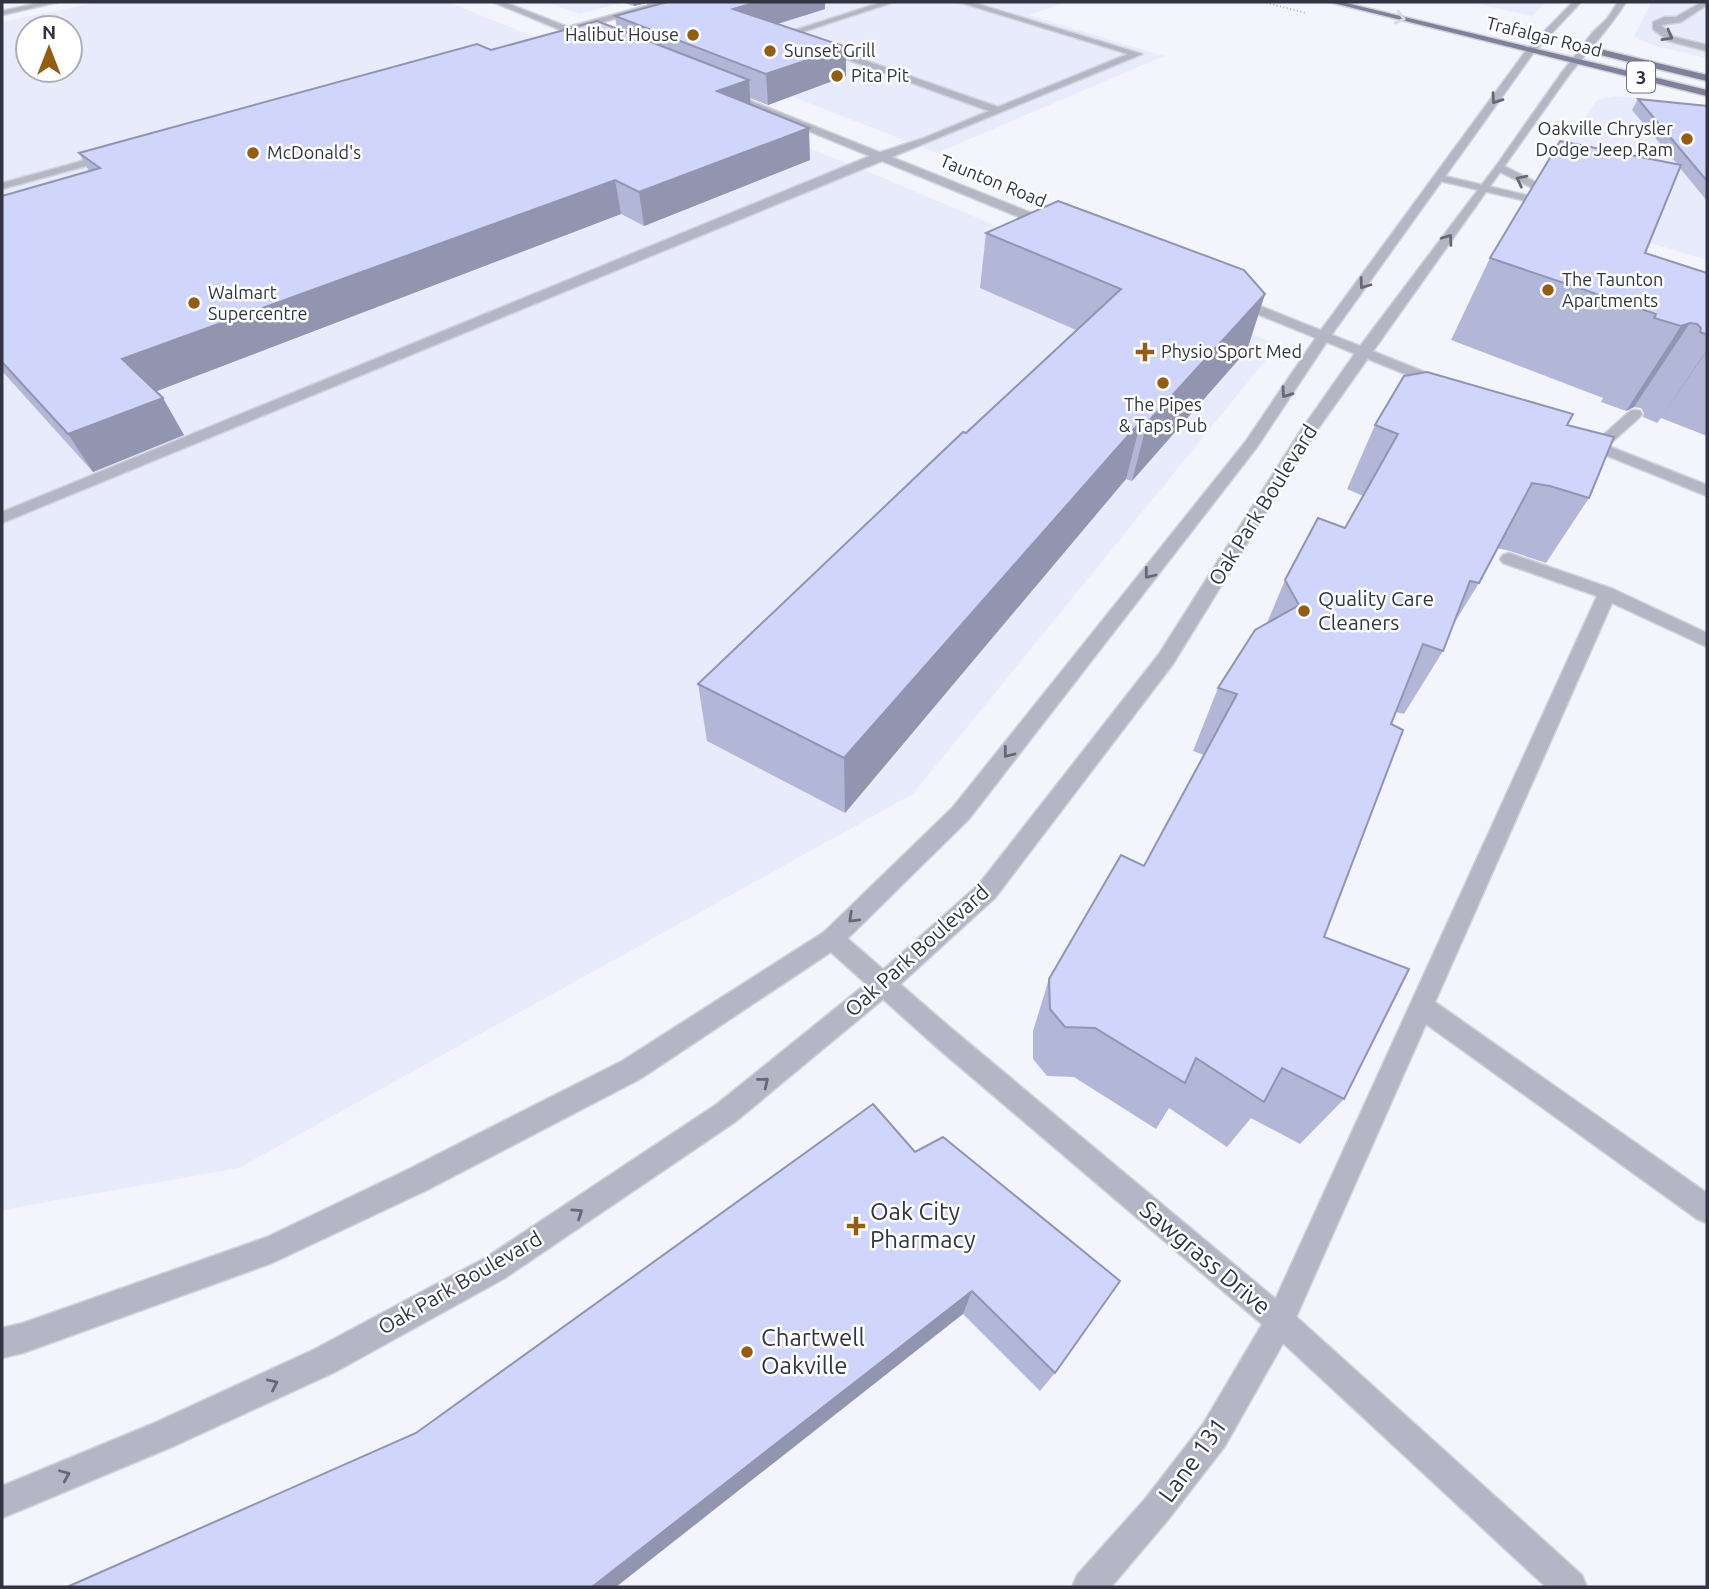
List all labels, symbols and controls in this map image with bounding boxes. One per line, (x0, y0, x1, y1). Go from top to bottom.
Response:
one-way arrow (1394, 10, 1406, 24)
street label: Trafalgar Road (1484, 12, 1604, 60)
north arrow (14, 14, 84, 84)
text: N (42, 21, 56, 43)
place label: Halibut House (565, 24, 679, 44)
marker: Halibut House (685, 27, 701, 43)
one-way arrow (1661, 27, 1674, 41)
place label: Sunset Grill (784, 40, 876, 60)
marker: Sunset Grill (762, 43, 778, 59)
road number: 3 (1627, 61, 1655, 92)
place label: Pita Pit (851, 65, 909, 85)
marker: Pita Pit (829, 68, 845, 84)
one-way arrow (1492, 91, 1504, 104)
place label: Oakville Chrysler Dodge Jeep Ram (1535, 118, 1673, 159)
marker: Oakville Chrysler Dodge Jeep Ram (1679, 131, 1695, 147)
place label: McDonald's (267, 142, 361, 162)
marker: McDonald's (245, 145, 261, 161)
street label: Taunton Road (937, 150, 1049, 210)
one-way arrow (1516, 174, 1528, 188)
one-way arrow (1440, 234, 1453, 247)
place label: The Taunton Apartments (1562, 269, 1663, 310)
one-way arrow (1360, 276, 1372, 289)
place label: Walmart Supercentre (208, 282, 307, 323)
marker: The Taunton Apartments (1540, 282, 1556, 298)
marker: Walmart Supercentre (186, 295, 202, 311)
place label: Physio Sport Med (1161, 341, 1302, 361)
marker: Physio Sport Med (1135, 342, 1155, 362)
marker: The Pipes & Taps Pub (1155, 375, 1171, 391)
one-way arrow (1282, 385, 1294, 398)
place label: The Pipes & Taps Pub (1119, 394, 1207, 435)
street label: Oak Park Boulevard (1203, 420, 1321, 589)
one-way arrow (1144, 567, 1157, 579)
place label: Quality Care Cleaners (1318, 586, 1434, 634)
marker: Quality Care Cleaners (1296, 603, 1312, 619)
one-way arrow (1004, 745, 1016, 758)
street label: Oak Park Boulevard (840, 879, 993, 1021)
one-way arrow (848, 910, 861, 923)
one-way arrow (755, 1078, 768, 1090)
street label: Sawgrass Drive (1135, 1195, 1276, 1320)
place label: Oak City Pharmacy (870, 1198, 976, 1253)
one-way arrow (570, 1208, 583, 1221)
marker: Oak City Pharmacy (848, 1218, 864, 1234)
street label: Oak Park Boulevard (373, 1225, 546, 1339)
place label: Chartwell Oakville (761, 1324, 865, 1379)
marker: Chartwell Oakville (739, 1344, 755, 1360)
one-way arrow (266, 1378, 278, 1392)
street label: Lane 131 (1153, 1412, 1232, 1507)
one-way arrow (58, 1470, 70, 1484)

